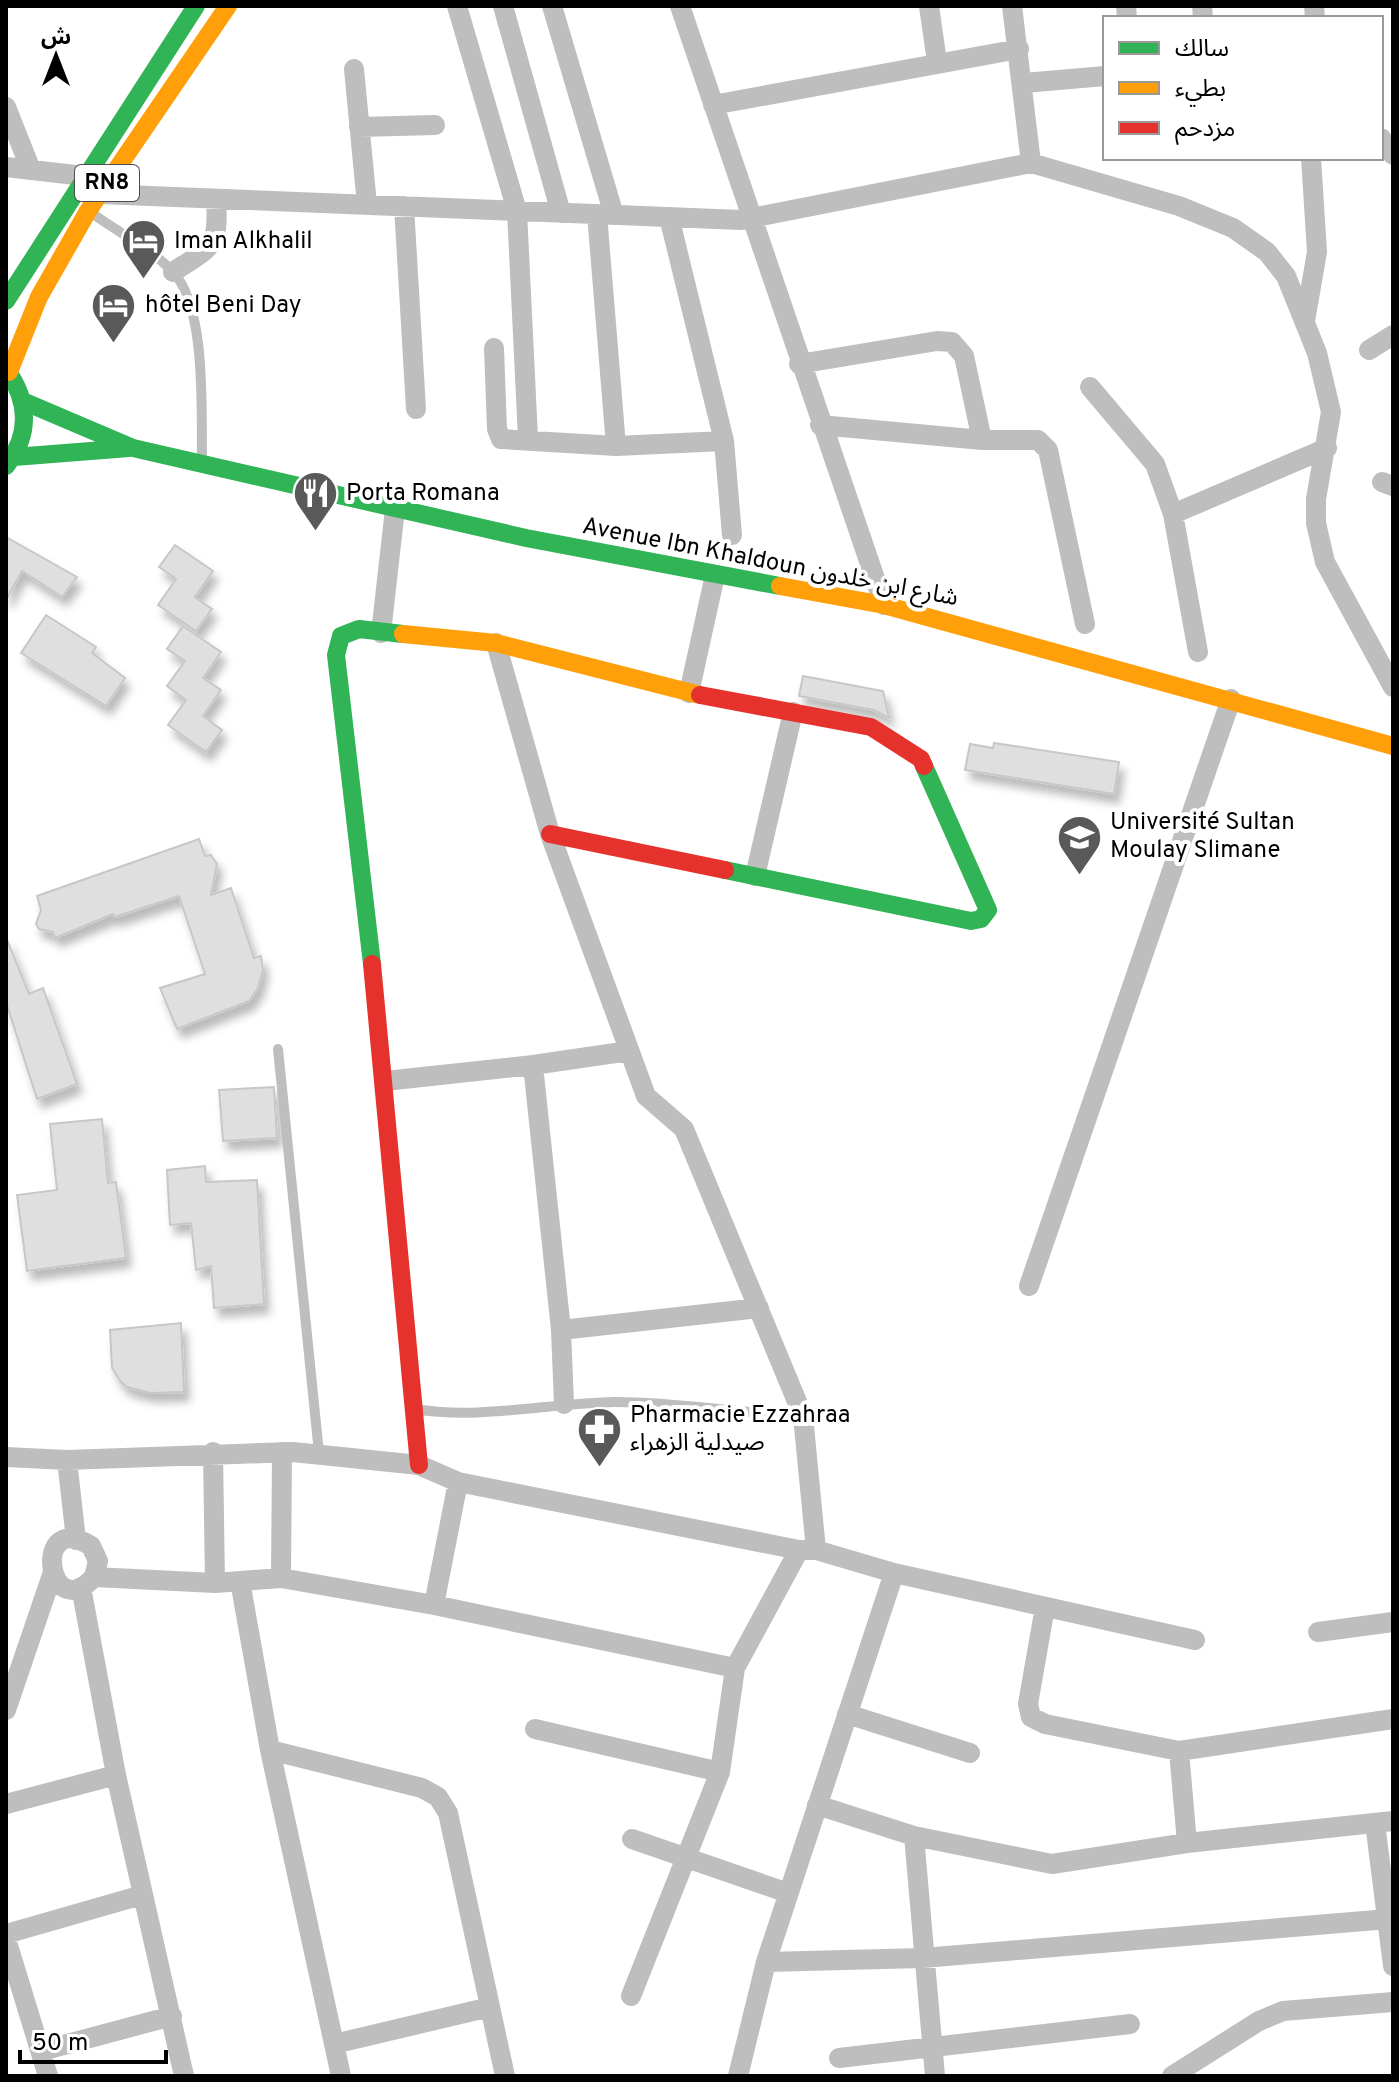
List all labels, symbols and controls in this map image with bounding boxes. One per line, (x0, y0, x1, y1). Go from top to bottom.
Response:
north arrow (16, 16, 96, 96)
legend (1103, 16, 1383, 160)
text: ش (41, 25, 71, 52)
text: سالك (1175, 35, 1229, 65)
text: بطيء (1175, 75, 1226, 107)
text: مزدحم (1175, 115, 1235, 145)
road number: RN8 (75, 165, 139, 201)
hotel icon: Iman Alkhalil (119, 218, 167, 281)
place label: Iman Alkhalil (174, 227, 313, 257)
hotel icon: hôtel Beni Day (90, 282, 138, 345)
place label: hôtel Beni Day (145, 291, 301, 321)
restaurant icon: Porta Romana (291, 470, 339, 533)
place label: Porta Romana (346, 479, 500, 509)
street label: Avenue Ibn Khaldoun شارع ابن خلدون (579, 512, 961, 614)
place label: Université Sultan Moulay Slimane (1110, 808, 1295, 866)
school or university icon: Université Sultan Moulay Slimane (1055, 813, 1103, 876)
place label: Pharmacie Ezzahraa صيدلية الزهراء (630, 1401, 850, 1459)
pharmacy icon: Pharmacie Ezzahraa صيدلية الزهراء (575, 1406, 623, 1469)
scale bar (20, 2014, 166, 2064)
text: 50 m (32, 2029, 88, 2059)

